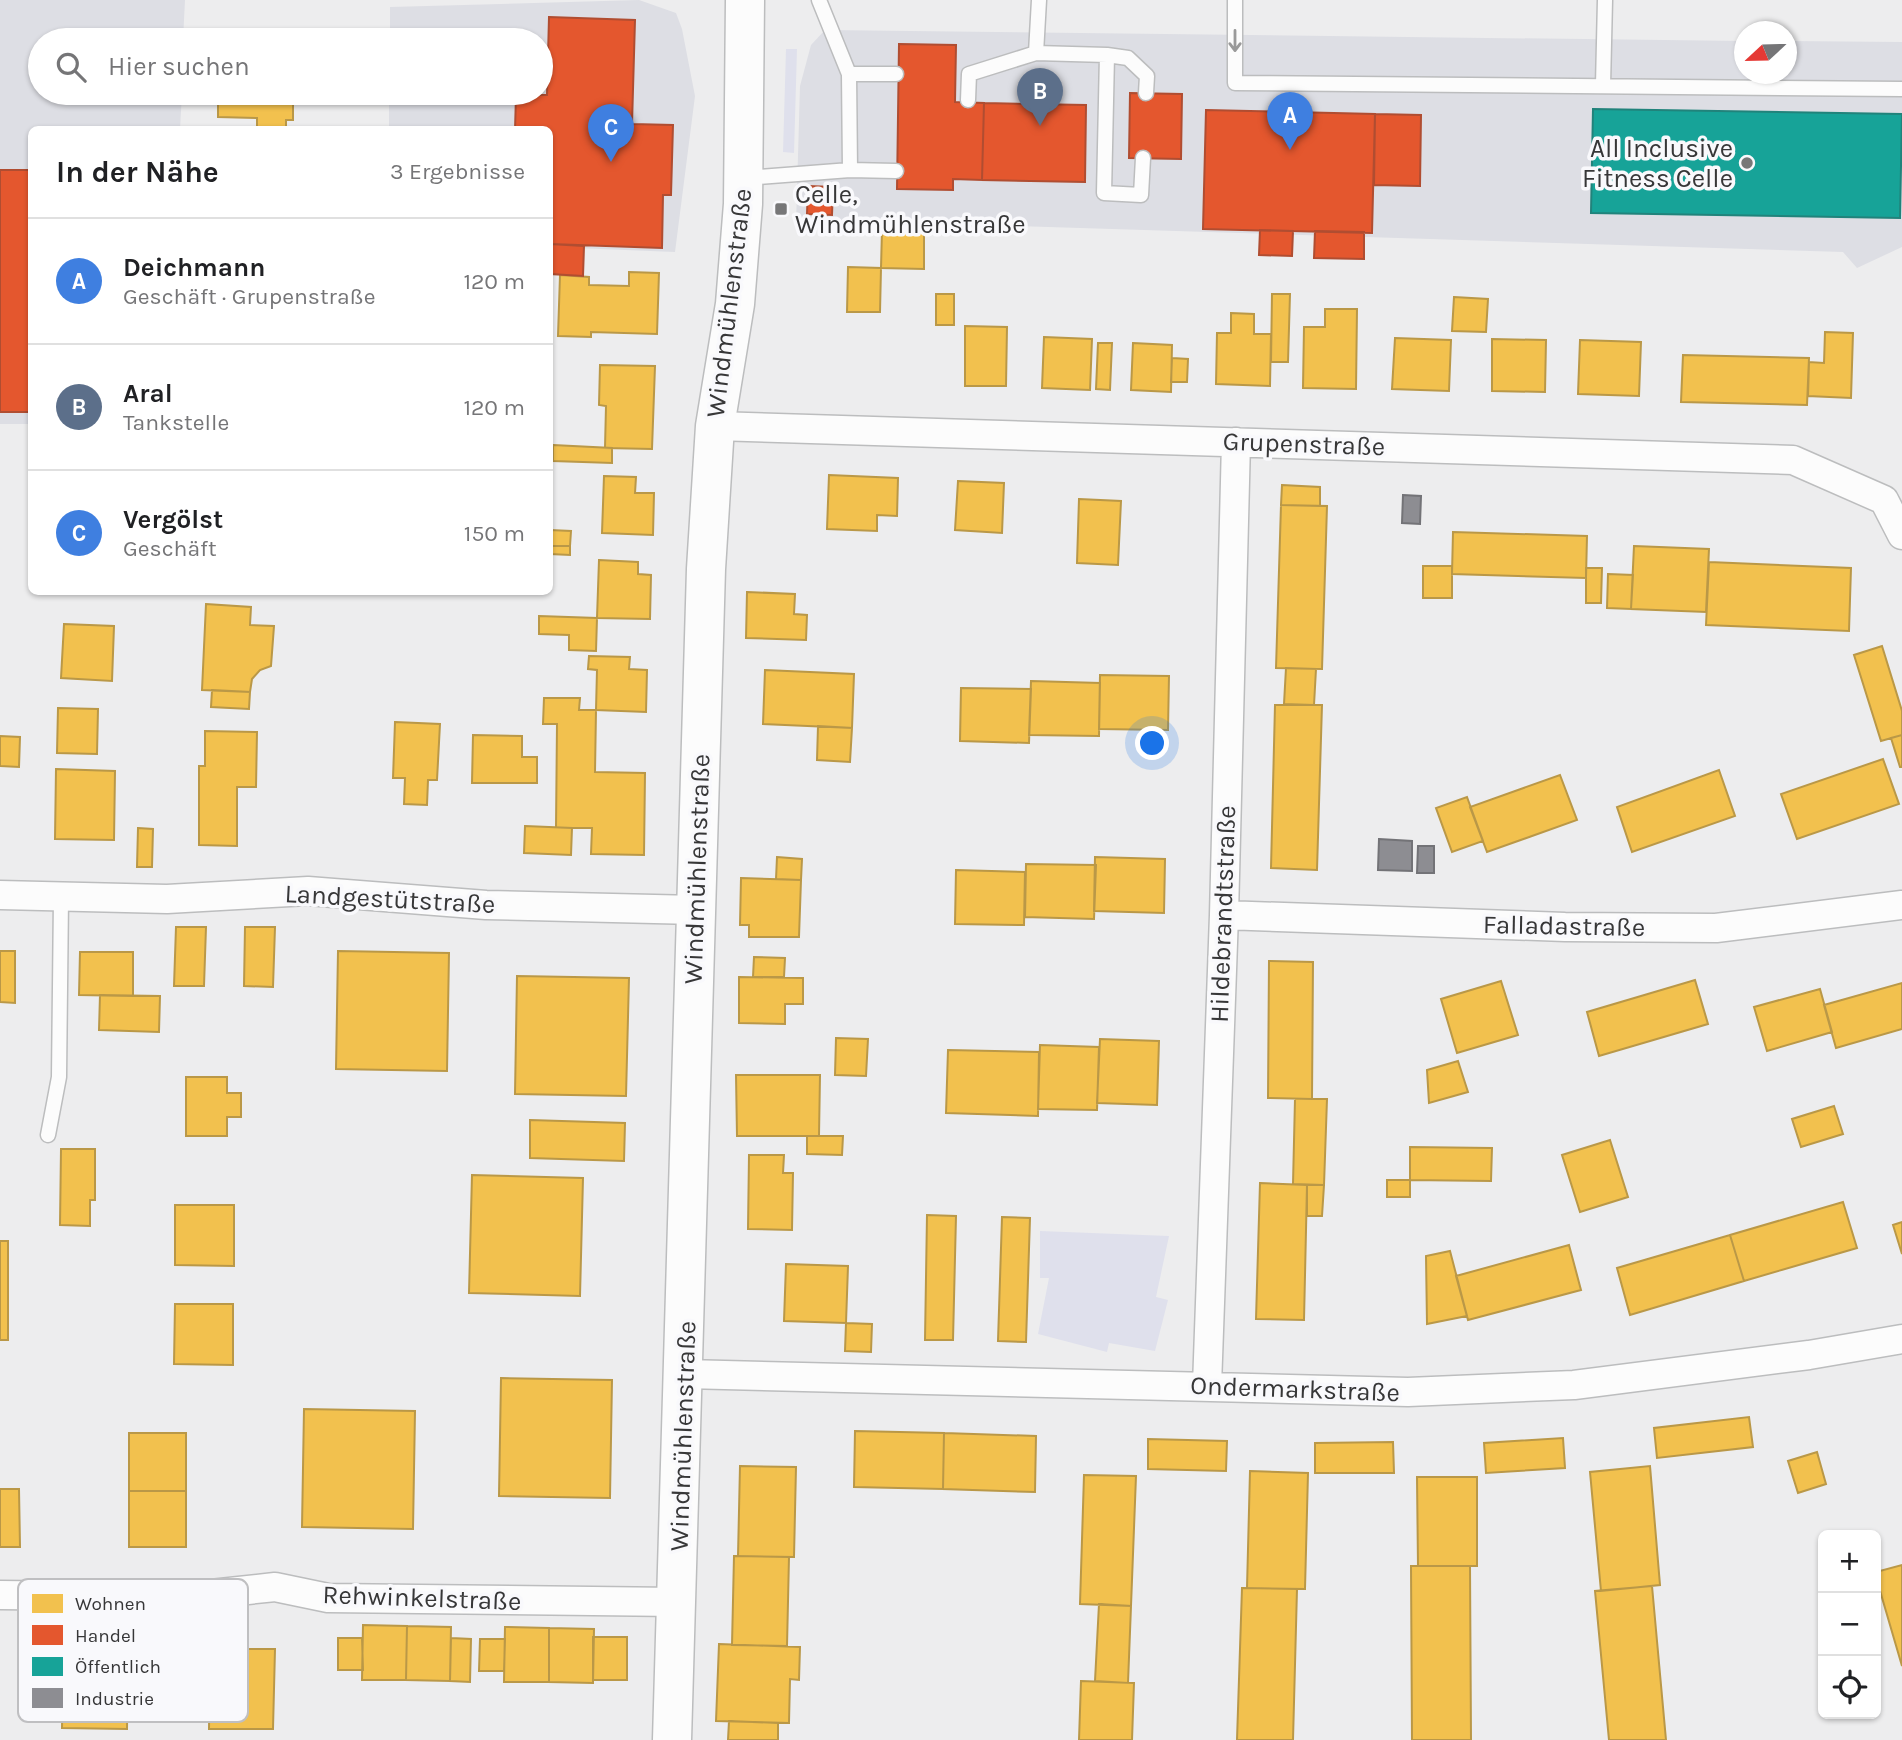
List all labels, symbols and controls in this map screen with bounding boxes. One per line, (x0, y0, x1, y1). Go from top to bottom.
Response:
north arrow (1734, 21, 1797, 84)
search box (28, 28, 553, 105)
one-way arrow (1228, 30, 1242, 53)
icon: search (52, 48, 90, 86)
text: Hier suchen (108, 51, 250, 82)
pin: B (1017, 68, 1063, 126)
pin: A (1267, 92, 1313, 150)
pin: C (588, 104, 634, 162)
place label: All Inclusive Fitness Celle (1582, 133, 1733, 194)
text: In der Nähe (56, 154, 219, 190)
marker: All Inclusive Fitness Celle (1739, 155, 1755, 171)
text: 3 Ergebnisse (390, 158, 525, 185)
place label: Celle, Windmühlenstraße (795, 179, 1026, 240)
street label: Windmühlenstraße (700, 187, 758, 419)
marker: Celle, Windmühlenstraße (773, 201, 789, 217)
text: Deichmann (123, 252, 265, 283)
text: A (72, 268, 86, 295)
text: 120 m (463, 268, 525, 295)
text: Geschäft · Grupenstraße (123, 283, 376, 310)
text: Aral (123, 378, 173, 409)
text: B (72, 394, 86, 421)
text: 120 m (463, 394, 525, 421)
text: Tankstelle (123, 409, 229, 436)
street label: Grupenstraße (1222, 426, 1386, 462)
text: Vergölst (123, 504, 223, 535)
text: C (72, 520, 86, 547)
text: 150 m (464, 520, 525, 547)
text: Geschäft (123, 535, 217, 562)
your location (1135, 726, 1169, 760)
street label: Windmühlenstraße (677, 753, 717, 985)
street label: Hildebrandtstraße (1204, 805, 1242, 1023)
street label: Landgestütstraße (284, 878, 496, 920)
street label: Falladastraße (1483, 909, 1645, 943)
street label: Windmühlenstraße (663, 1320, 703, 1552)
street label: Ondermarkstraße (1190, 1370, 1400, 1408)
map controls (1818, 1530, 1881, 1719)
button: + (1818, 1530, 1881, 1593)
legend (18, 1579, 248, 1722)
street label: Rehwinkelstraße (322, 1579, 522, 1617)
text: Wohnen (75, 1593, 146, 1615)
button: − (1818, 1593, 1881, 1656)
text: Handel (75, 1625, 136, 1647)
text: Öffentlich (75, 1656, 161, 1678)
button: locate (1818, 1656, 1881, 1719)
text: Industrie (75, 1688, 154, 1710)

